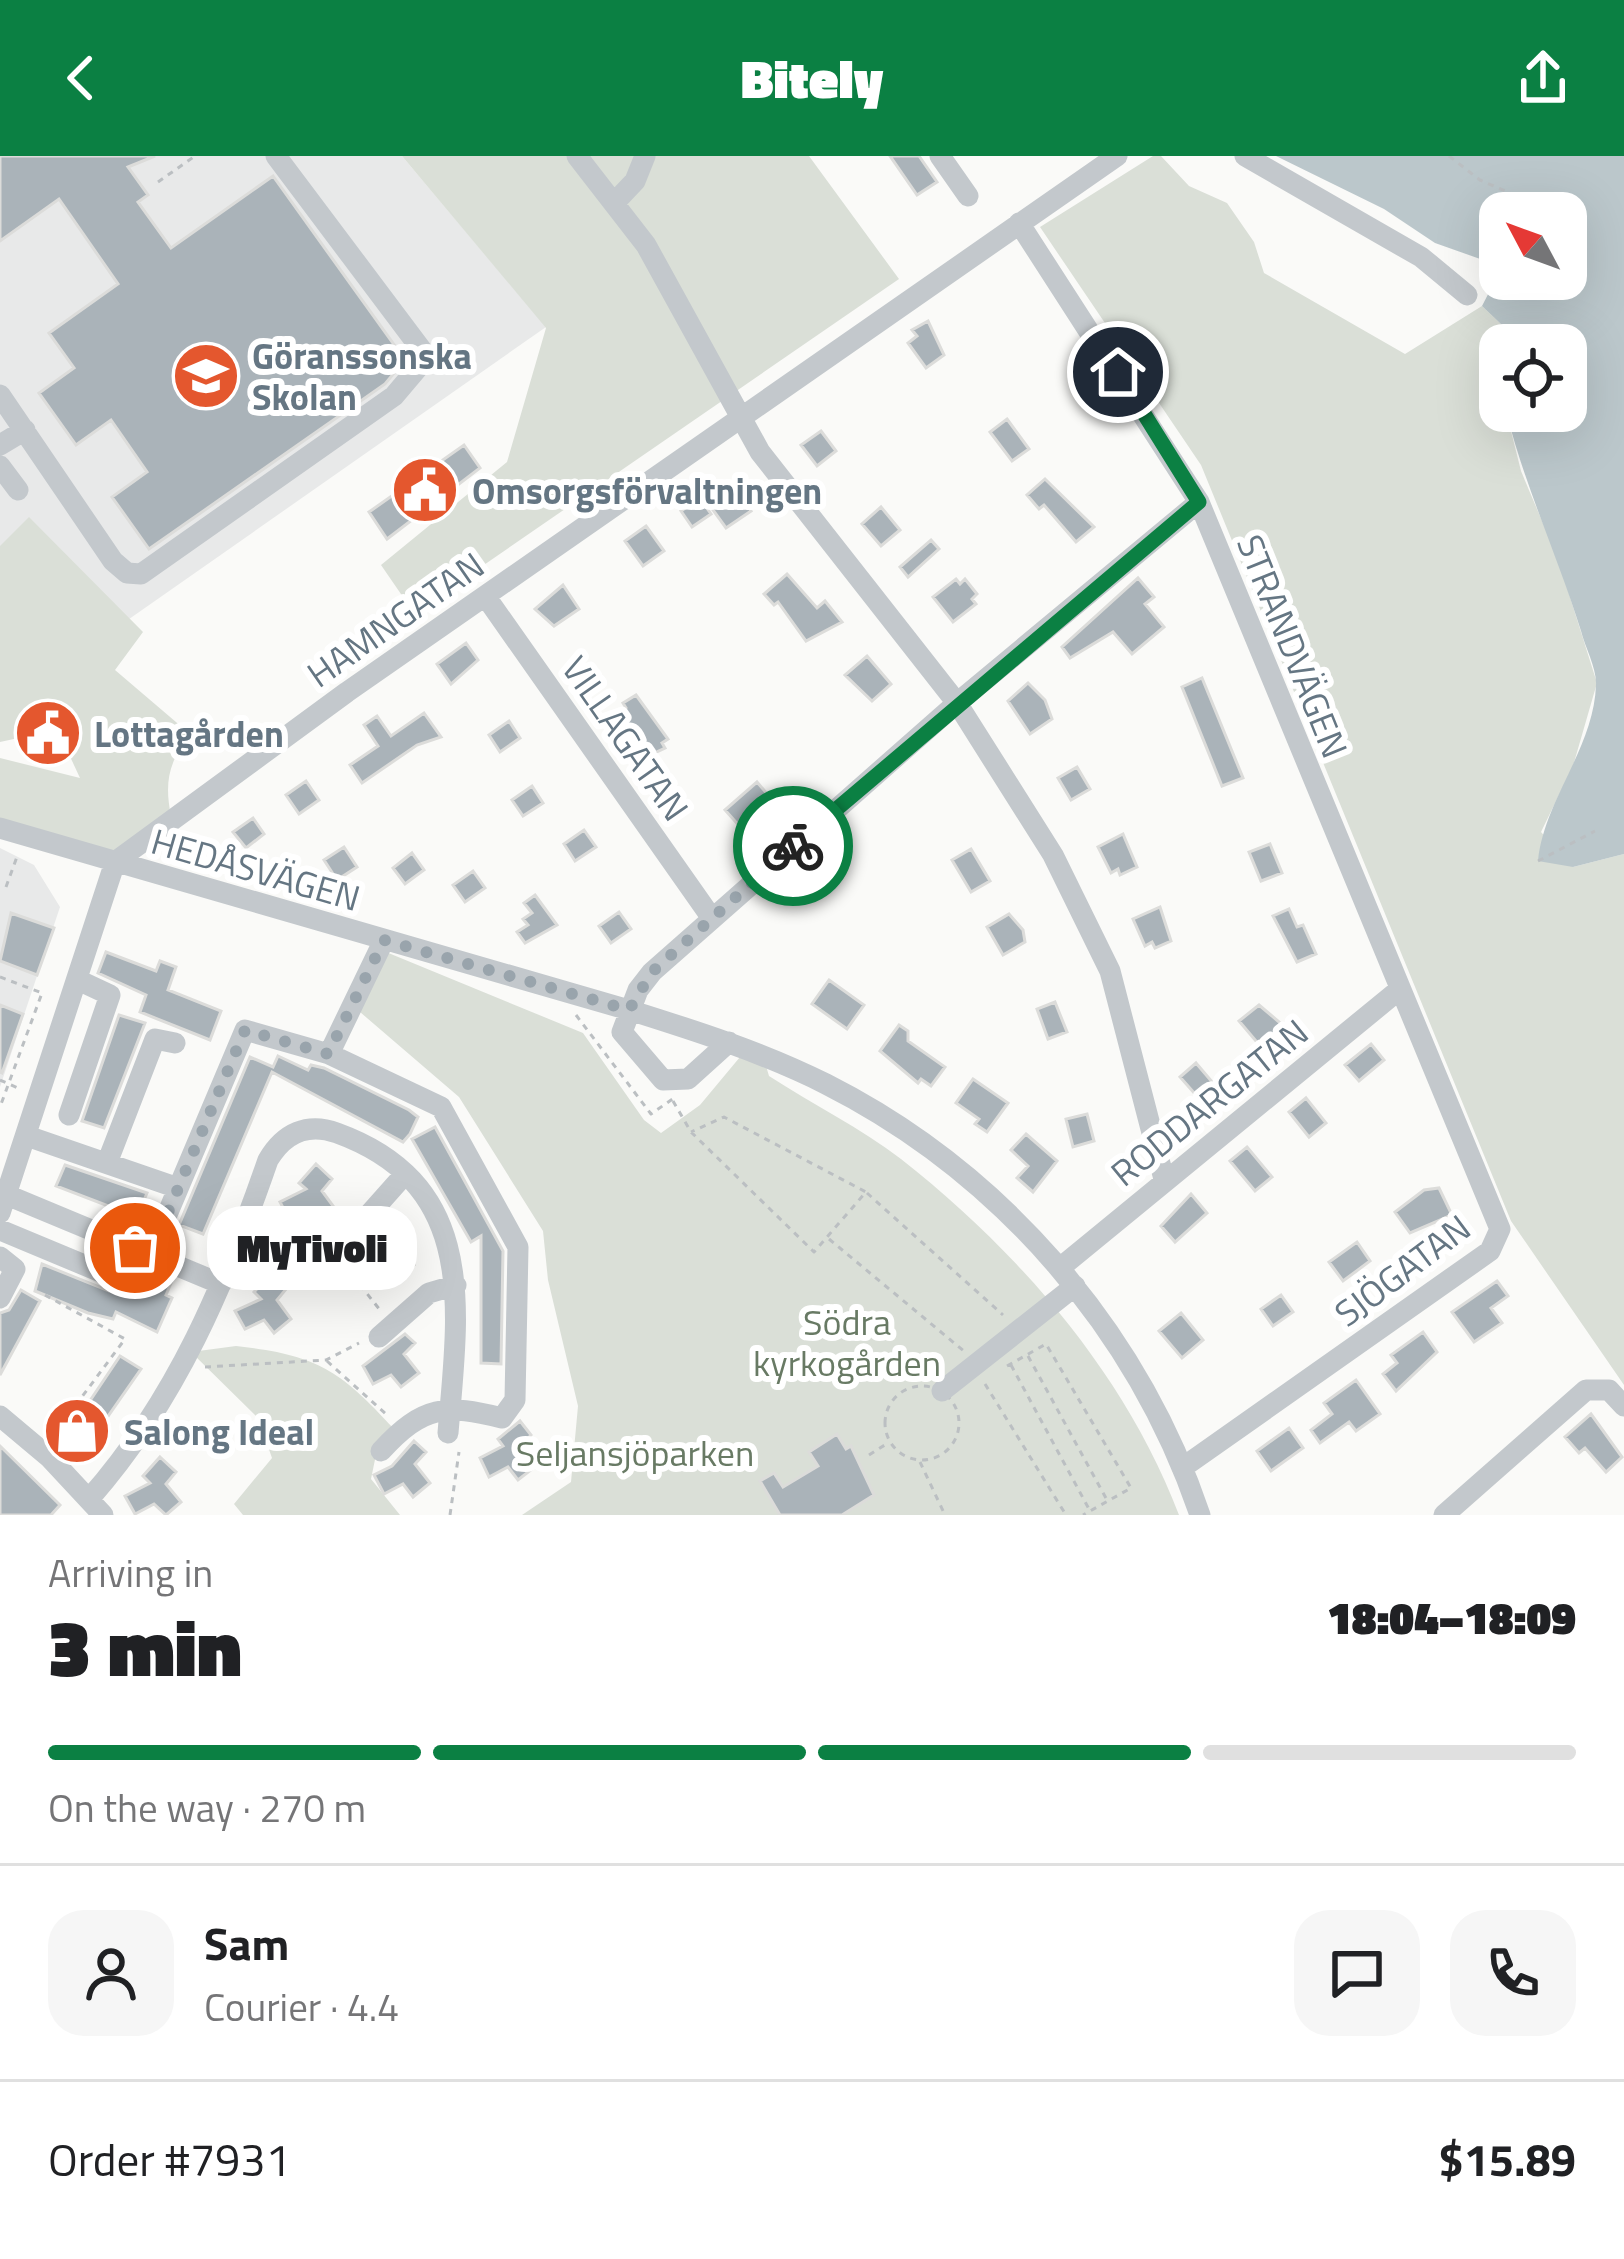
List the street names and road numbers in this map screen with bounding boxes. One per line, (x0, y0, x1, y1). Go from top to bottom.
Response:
street label: STRANDVÄGEN (1223, 526, 1363, 766)
street label: HAMNGATAN (295, 538, 495, 700)
street label: VILLAGATAN (549, 644, 703, 832)
street label: HEDÅSVÄGEN (145, 813, 367, 925)
street label: RODDARGATAN (1098, 1005, 1320, 1199)
street label: SJÖGATAN (1322, 1200, 1482, 1340)

